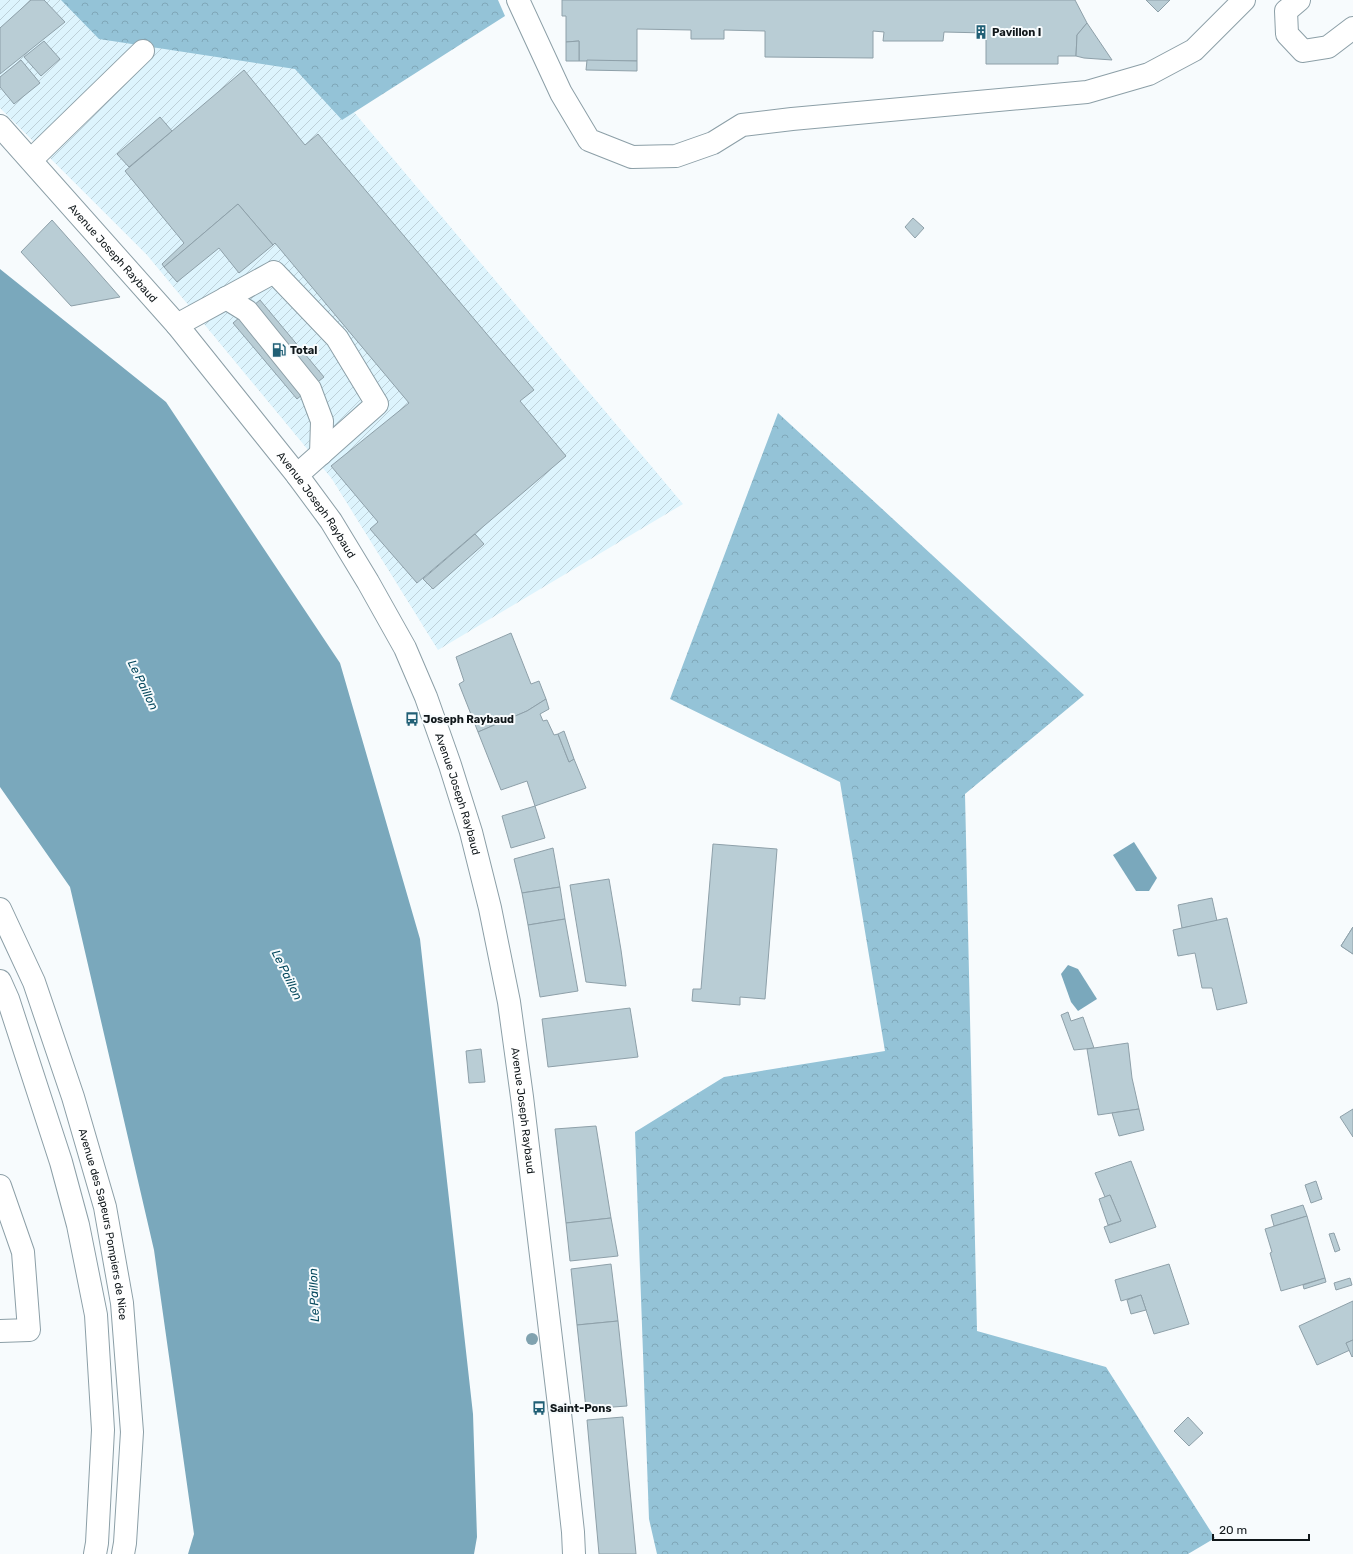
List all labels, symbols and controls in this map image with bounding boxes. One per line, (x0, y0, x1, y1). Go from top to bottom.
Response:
building icon: Pavillon I (973, 24, 989, 40)
place label: Pavillon I (992, 26, 1041, 39)
street label: Avenue Joseph Raybaud (65, 201, 160, 305)
fuel station icon: Total (271, 342, 287, 358)
place label: Total (290, 344, 317, 357)
street label: Avenue Joseph Raybaud (274, 449, 358, 561)
water label: Le Paillon (125, 658, 161, 712)
bus stop icon: Joseph Raybaud (404, 711, 420, 727)
place label: Joseph Raybaud (423, 713, 514, 726)
street label: Avenue Joseph Raybaud (432, 731, 483, 856)
water label: Le Paillon (269, 948, 305, 1002)
street label: Avenue Joseph Raybaud (508, 1047, 537, 1175)
street label: Avenue des Sapeurs Pompiers de Nice (75, 1127, 129, 1321)
water label: Le Paillon (306, 1268, 322, 1322)
bus stop icon: Saint-Pons (531, 1400, 547, 1416)
place label: Saint-Pons (550, 1402, 611, 1415)
scale bar (1213, 1516, 1309, 1542)
text: 20 m (1219, 1523, 1247, 1537)

